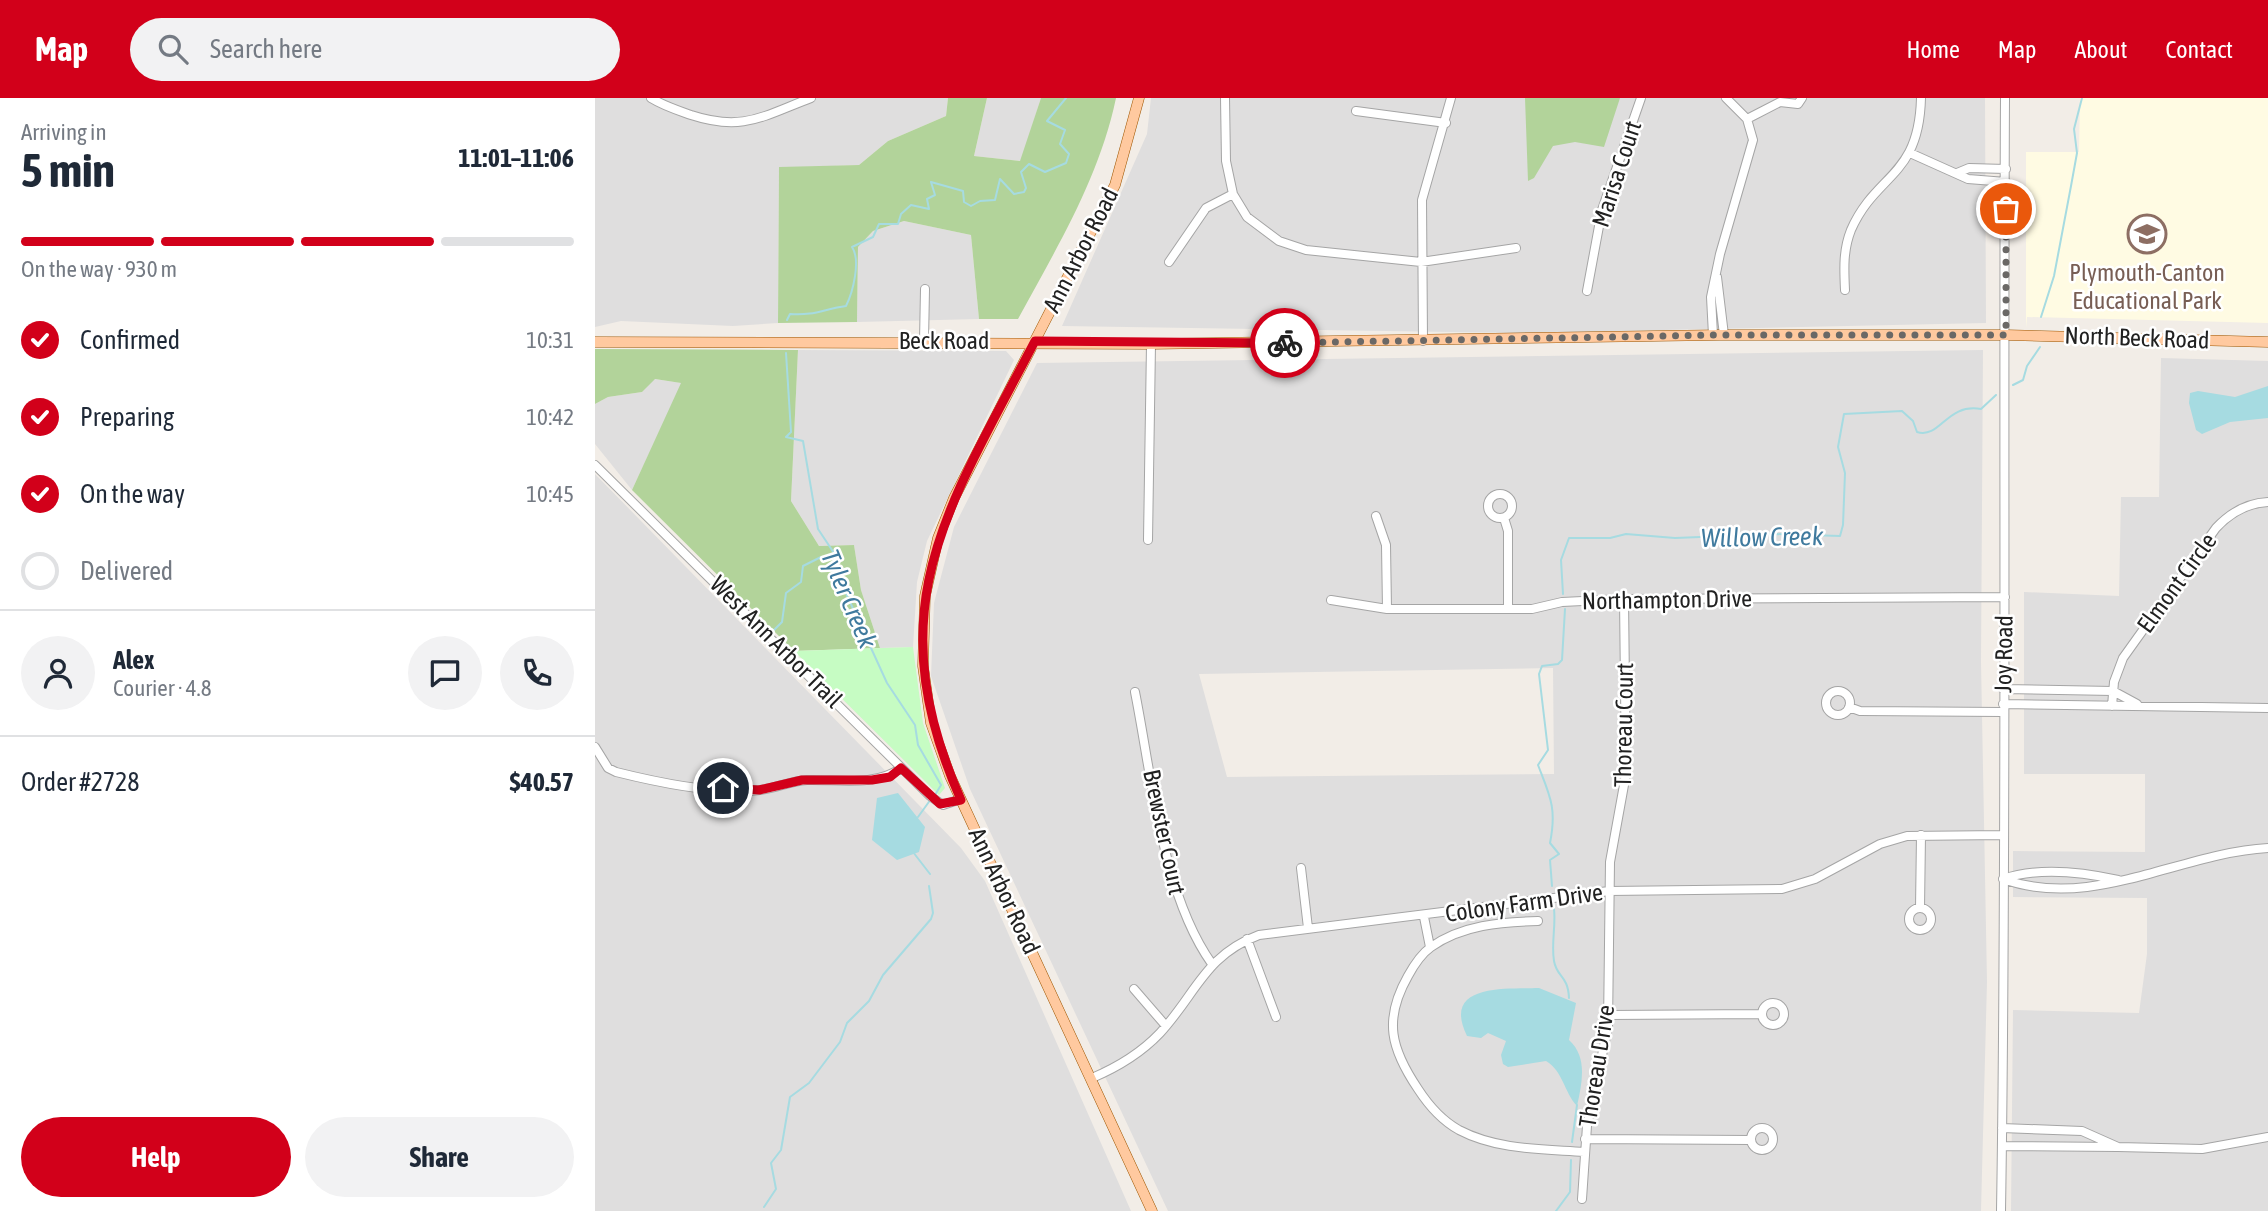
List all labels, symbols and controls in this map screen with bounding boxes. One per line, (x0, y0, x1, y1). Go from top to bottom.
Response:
search box (130, 18, 620, 81)
text: Map (35, 30, 88, 68)
icon: search (154, 30, 192, 68)
text: Search here (210, 34, 322, 64)
text: Home (1906, 36, 1960, 63)
text: Map (1998, 36, 2036, 63)
text: About (2074, 36, 2127, 63)
text: Contact (2165, 36, 2233, 63)
street label: Marisa Court (1587, 117, 1646, 230)
text: Arriving in (21, 119, 107, 145)
text: 11:01–11:06 (458, 143, 574, 173)
text: 5 min (21, 144, 115, 197)
pin (1976, 179, 2036, 239)
street label: Ann Arbor Road (1038, 183, 1123, 316)
icon: bag (1987, 190, 2025, 228)
school or university icon: Plymouth-Canton Educational Park (2126, 213, 2168, 255)
text: On the way · 930 m (21, 256, 177, 282)
place label: Plymouth-Canton Educational Park (2069, 259, 2225, 314)
courier (1250, 308, 1320, 378)
icon: check (21, 321, 59, 359)
street label: North Beck Road (2064, 321, 2210, 354)
icon: bike (1266, 324, 1304, 362)
text: Confirmed (80, 325, 180, 355)
text: 10:31 (526, 327, 574, 353)
street label: Beck Road (899, 327, 989, 354)
icon: check (21, 398, 59, 436)
text: Preparing (80, 402, 174, 432)
text: 10:42 (526, 404, 574, 430)
icon: check (21, 475, 59, 513)
text: On the way (80, 479, 185, 509)
text: 10:45 (526, 481, 574, 507)
water label: Willow Creek (1701, 521, 1824, 553)
street label: Elmont Circle (2131, 528, 2222, 638)
water label: Tyler Creek (815, 545, 883, 653)
text: Delivered (80, 556, 173, 586)
street label: West Ann Arbor Trail (705, 570, 848, 714)
street label: Northampton Drive (1582, 585, 1752, 614)
street label: Joy Road (1989, 615, 2018, 693)
button: person (21, 636, 95, 710)
button: chat (408, 636, 482, 710)
button: phone (500, 636, 574, 710)
text: Alex (113, 645, 154, 675)
street label: Thoreau Court (1609, 662, 1638, 787)
text: Courier · 4.8 (113, 675, 212, 701)
pin (693, 758, 753, 818)
text: Order #2728 (21, 767, 140, 797)
text: $40.57 (510, 767, 574, 797)
street label: Brewster Court (1138, 767, 1191, 897)
icon: home (704, 769, 742, 807)
street label: Ann Arbor Road (963, 823, 1045, 958)
street label: Colony Farm Drive (1443, 878, 1604, 927)
street label: Thoreau Drive (1574, 1003, 1620, 1129)
button: Help (21, 1117, 291, 1197)
button: Share (305, 1117, 574, 1197)

